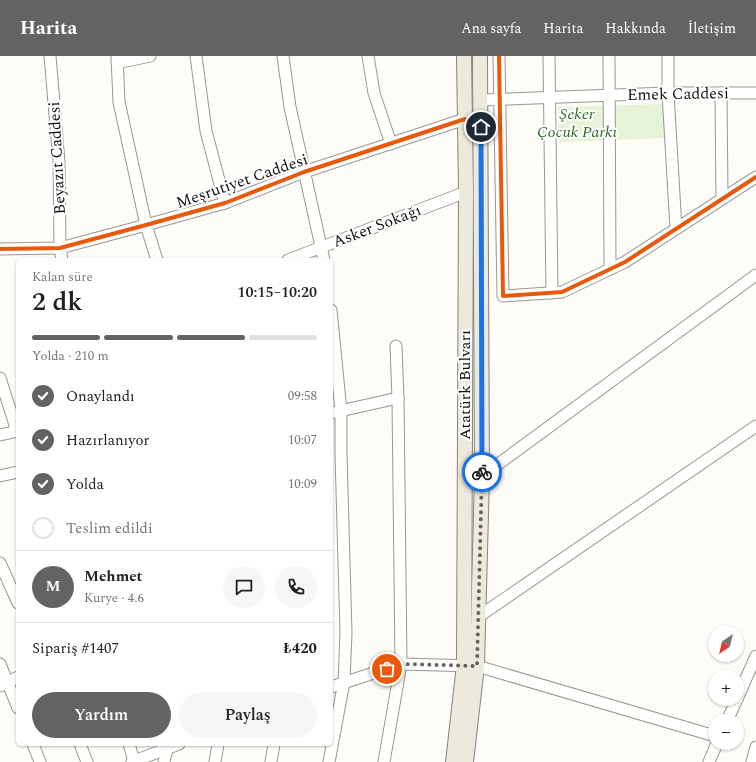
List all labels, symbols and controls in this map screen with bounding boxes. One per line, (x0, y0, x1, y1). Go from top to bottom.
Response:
text: Harita (20, 14, 77, 43)
text: Ana sayfa (461, 18, 521, 39)
text: Harita (543, 18, 583, 39)
text: Hakkında (605, 18, 666, 39)
text: İletişim (688, 18, 736, 39)
street label: Emek Caddesi (627, 81, 729, 107)
street label: Beyazıt Caddesi (42, 101, 72, 215)
park label: Şeker Çocuk Parkı (537, 102, 617, 144)
pin (464, 110, 498, 144)
icon: home (470, 116, 492, 138)
street label: Meşrutiyet Caddesi (173, 147, 311, 215)
street label: Asker Sokağı (329, 198, 425, 254)
text: Kalan süre (32, 267, 93, 287)
text: 10:15–10:20 (237, 281, 317, 304)
text: 2 dk (32, 282, 83, 322)
street label: Atatürk Bulvarı (453, 330, 477, 440)
text: Yolda · 210 m (32, 346, 109, 366)
icon: check (32, 385, 54, 407)
text: Onaylandı (66, 385, 135, 408)
text: 09:58 (288, 386, 317, 406)
icon: check (32, 429, 54, 451)
text: Hazırlanıyor (66, 429, 150, 452)
text: 10:07 (288, 430, 317, 450)
courier (462, 452, 502, 492)
icon: bike (471, 461, 493, 483)
icon: check (32, 473, 54, 495)
text: Yolda (66, 473, 104, 496)
text: 10:09 (288, 474, 317, 494)
text: Teslim edildi (66, 517, 153, 540)
text: Mehmet (84, 565, 142, 588)
button: chat (223, 566, 265, 608)
button: phone (275, 566, 317, 608)
text: M (46, 575, 60, 598)
text: Kurye · 4.6 (84, 588, 144, 608)
north arrow (708, 626, 744, 662)
map controls (708, 626, 744, 750)
text: Sipariş #1407 (32, 637, 119, 660)
text: ₺420 (283, 637, 317, 660)
pin (370, 652, 404, 686)
icon: bag (376, 658, 398, 680)
button: + (708, 670, 744, 706)
button: Yardım (32, 692, 171, 738)
button: Paylaş (179, 692, 317, 738)
button: − (708, 714, 744, 750)

